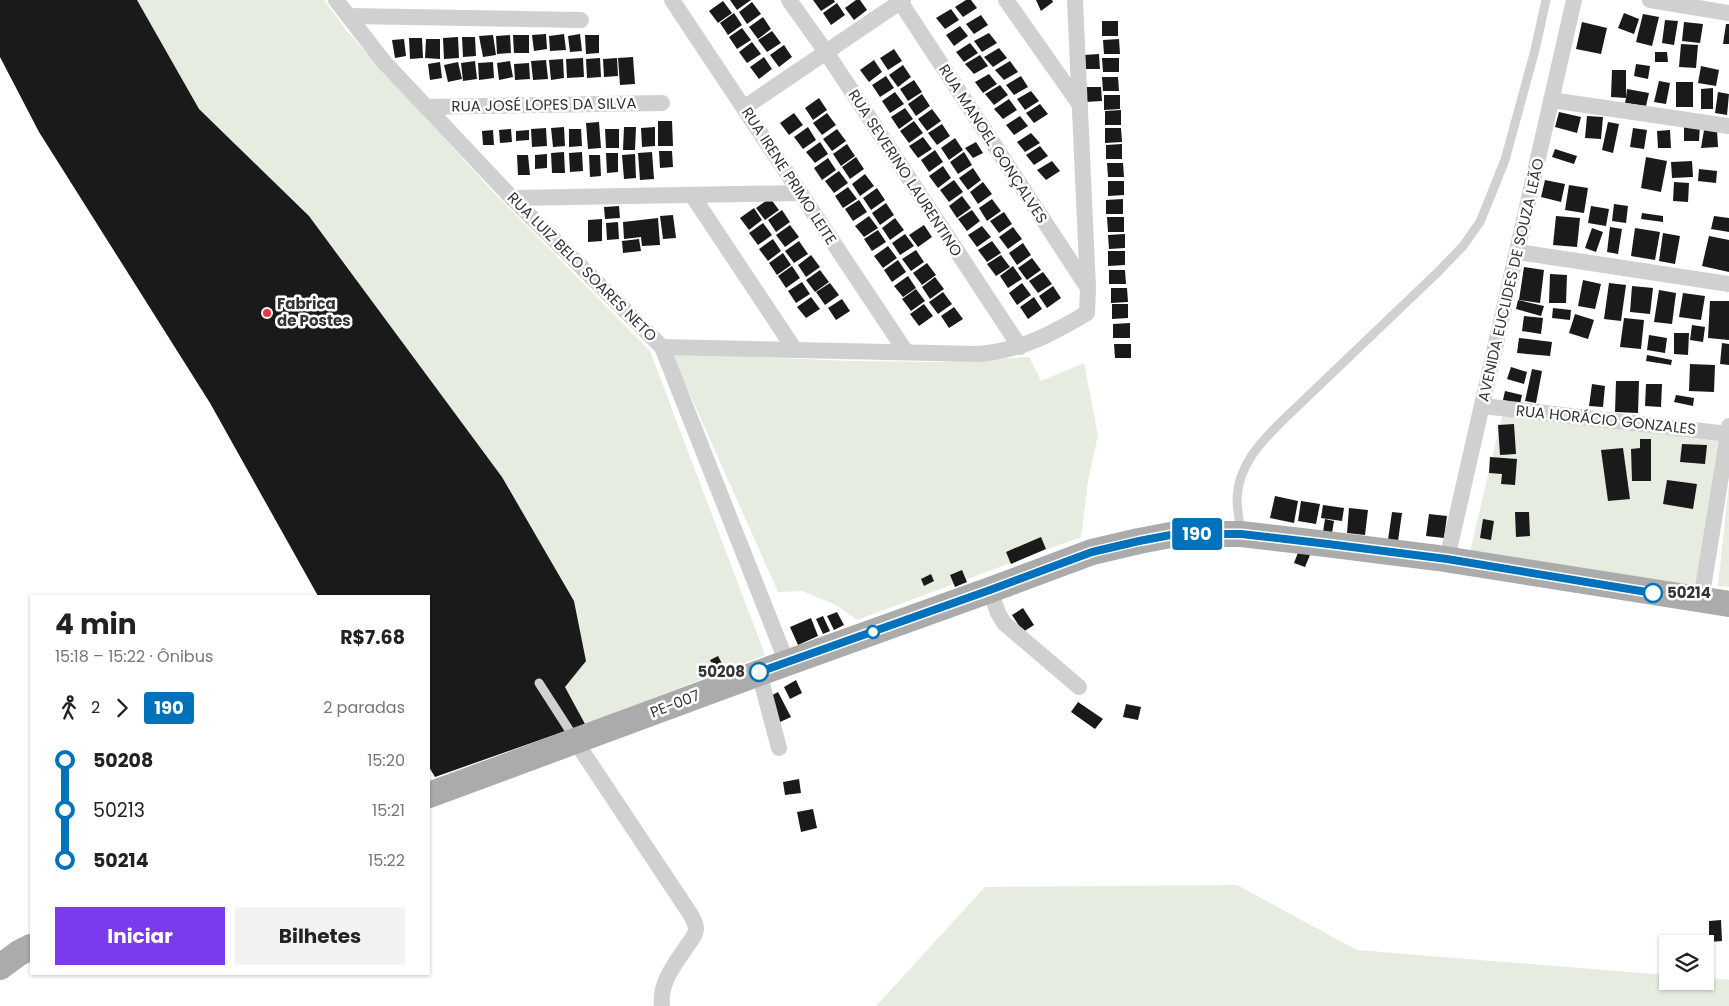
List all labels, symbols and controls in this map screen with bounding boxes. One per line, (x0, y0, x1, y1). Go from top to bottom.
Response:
street label: RUA MANOEL GONÇALVES (934, 60, 1053, 227)
street label: RUA SEVERINO LAURENTINO (843, 85, 967, 260)
street label: RUA JOSÉ LOPES DA SILVA (451, 92, 637, 117)
street label: RUA IRENE PRIMO LEITE (737, 103, 842, 249)
street label: AVENIDA EUCLIDES DE SOUZA LEÃO (1472, 156, 1549, 404)
street label: RUA LUIZ BELO SOARES NETO (503, 187, 662, 346)
place label: Fabrica de Postes (277, 293, 351, 331)
marker: Fabrica de Postes (261, 307, 273, 319)
street label: RUA HORÁCIO GONZALES (1515, 400, 1697, 439)
line badge: 190 (1168, 518, 1226, 550)
text: 190 (1182, 521, 1212, 546)
place label: 50214 (1667, 582, 1711, 603)
marker: 50214 (1643, 583, 1663, 603)
text: 4 min (55, 605, 137, 644)
text: R$7.68 (340, 624, 405, 651)
unlabelled marker (866, 625, 880, 639)
text: 15:18 – 15:22 · Ônibus (55, 645, 213, 668)
place label: 50208 (697, 661, 745, 682)
marker: 50208 (749, 662, 769, 682)
street label: PE-007 (647, 684, 703, 723)
icon: walk (55, 694, 83, 722)
icon: forward (108, 694, 136, 722)
text: 190 (154, 695, 184, 720)
text: 2 (91, 696, 100, 719)
text: 2 paradas (323, 696, 405, 719)
text: 50208 (93, 747, 153, 774)
text: 15:20 (367, 749, 405, 772)
text: 50213 (93, 797, 145, 824)
text: 15:21 (372, 799, 405, 822)
text: 50214 (93, 847, 149, 874)
text: 15:22 (368, 849, 405, 872)
button: Iniciar (55, 907, 225, 965)
button: Bilhetes (235, 907, 405, 965)
map controls (1659, 935, 1714, 990)
button: layers (1659, 935, 1714, 990)

